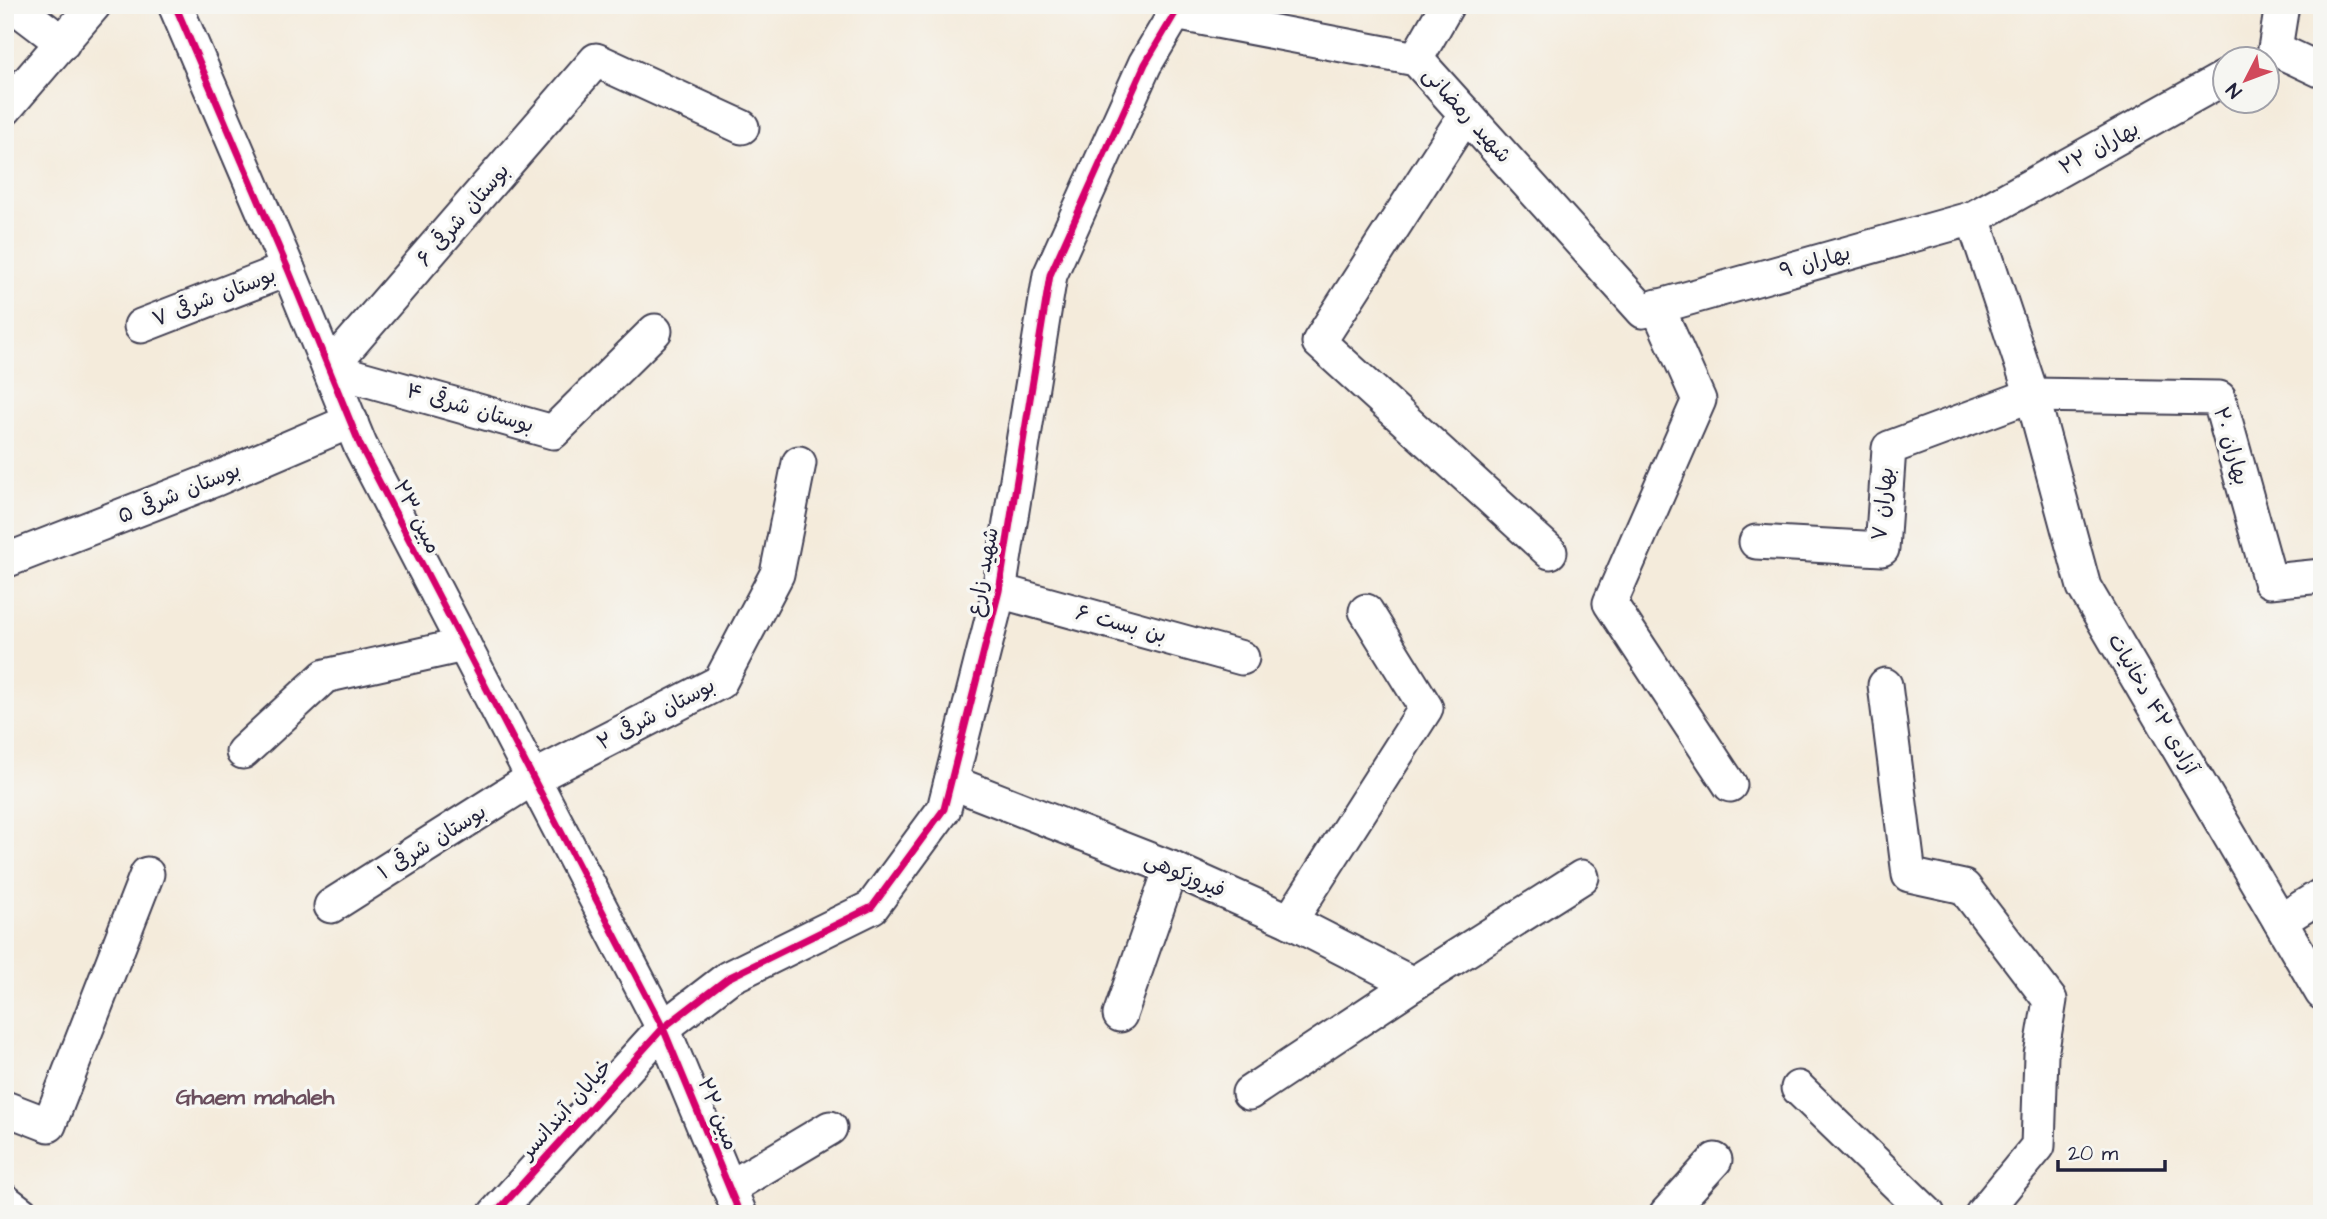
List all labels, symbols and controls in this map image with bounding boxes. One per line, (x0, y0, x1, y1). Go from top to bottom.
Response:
north arrow (2212, 46, 2282, 116)
street label: شهید رمضانی (1416, 61, 1518, 169)
text: N (2220, 77, 2249, 104)
street label: بهاران ۲۲ (2054, 114, 2144, 182)
street label: بوستان شرقی ۶ (410, 157, 516, 273)
street label: بهاران ۹ (1776, 238, 1854, 286)
street label: بوستان شرقی ۷ (148, 260, 280, 334)
street label: بوستان شرقی ۴ (403, 376, 537, 440)
street label: بهاران ۲۰ (2206, 403, 2256, 489)
street label: بوستان شرقی ۵ (113, 455, 245, 531)
street label: بهاران ۷ (1865, 466, 1901, 542)
street label: مبین ۲۳ (386, 475, 448, 559)
street label: شهید زارع (960, 525, 1006, 619)
street label: بن بست ۶ (1072, 598, 1170, 650)
street label: آزادی ۴۲ دخانیات (2101, 628, 2206, 780)
street label: بوستان شرقی ۲ (592, 671, 720, 757)
street label: بوستان شرقی ۱ (372, 797, 492, 887)
street label: فیروزکوهی (1140, 845, 1230, 905)
street label: خیابان آبندانسر (512, 1052, 619, 1167)
street label: مبین ۲۲ (690, 1073, 746, 1155)
district label: Ghaem mahaleh (176, 1081, 335, 1113)
scale bar (2058, 1128, 2164, 1172)
text: 20 m (2068, 1139, 2119, 1168)

